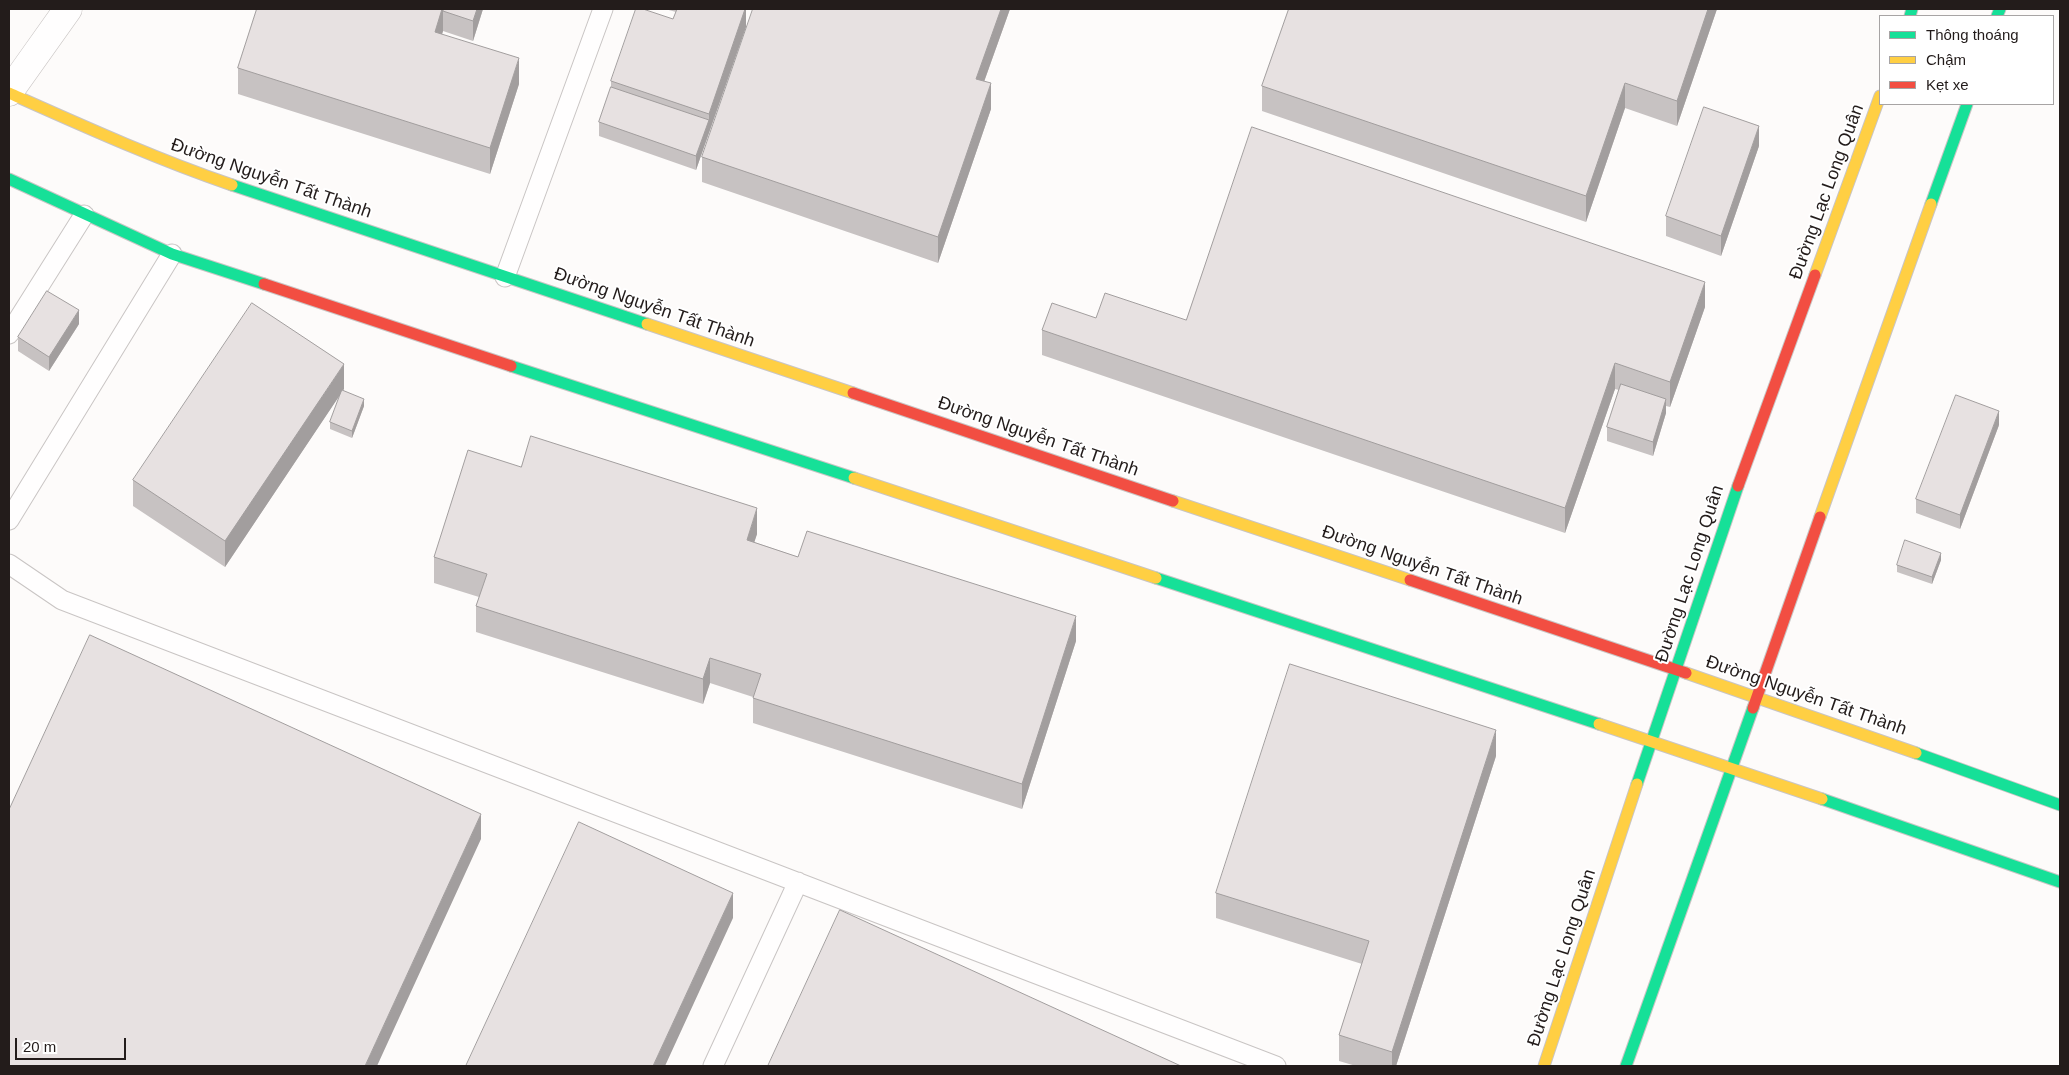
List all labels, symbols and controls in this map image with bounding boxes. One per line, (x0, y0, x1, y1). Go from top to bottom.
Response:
legend (1879, 15, 2054, 105)
text: Thông thoáng (1926, 26, 2019, 43)
text: Chậm (1926, 51, 1966, 68)
text: Kẹt xe (1926, 76, 1969, 93)
street label: Đường Lạc Long Quân (1785, 101, 1869, 283)
street label: Đường Nguyễn Tất Thành (168, 134, 374, 224)
street label: Đường Nguyễn Tất Thành (551, 263, 757, 353)
street label: Đường Nguyễn Tất Thành (935, 392, 1141, 482)
street label: Đường Lạc Long Quân (1651, 483, 1729, 665)
street label: Đường Nguyễn Tất Thành (1319, 521, 1525, 611)
street label: Đường Nguyễn Tất Thành (1703, 651, 1909, 741)
street label: Đường Lạc Long Quân (1523, 867, 1601, 1049)
scale bar (18, 1028, 129, 1060)
text: 20 m (23, 1038, 56, 1055)

